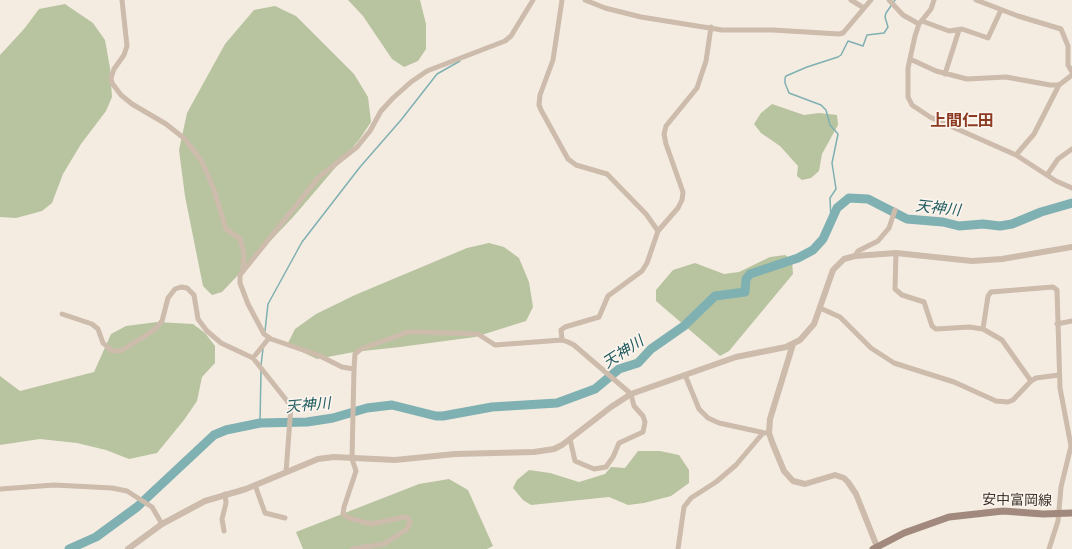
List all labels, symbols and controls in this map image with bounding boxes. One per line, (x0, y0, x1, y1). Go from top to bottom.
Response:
district label: 上間仁田 (930, 111, 994, 131)
water label: 天神川 (915, 197, 961, 219)
water label: 天神川 (599, 332, 647, 372)
water label: 天神川 (285, 394, 331, 416)
street label: 安中富岡線 (982, 491, 1052, 509)

